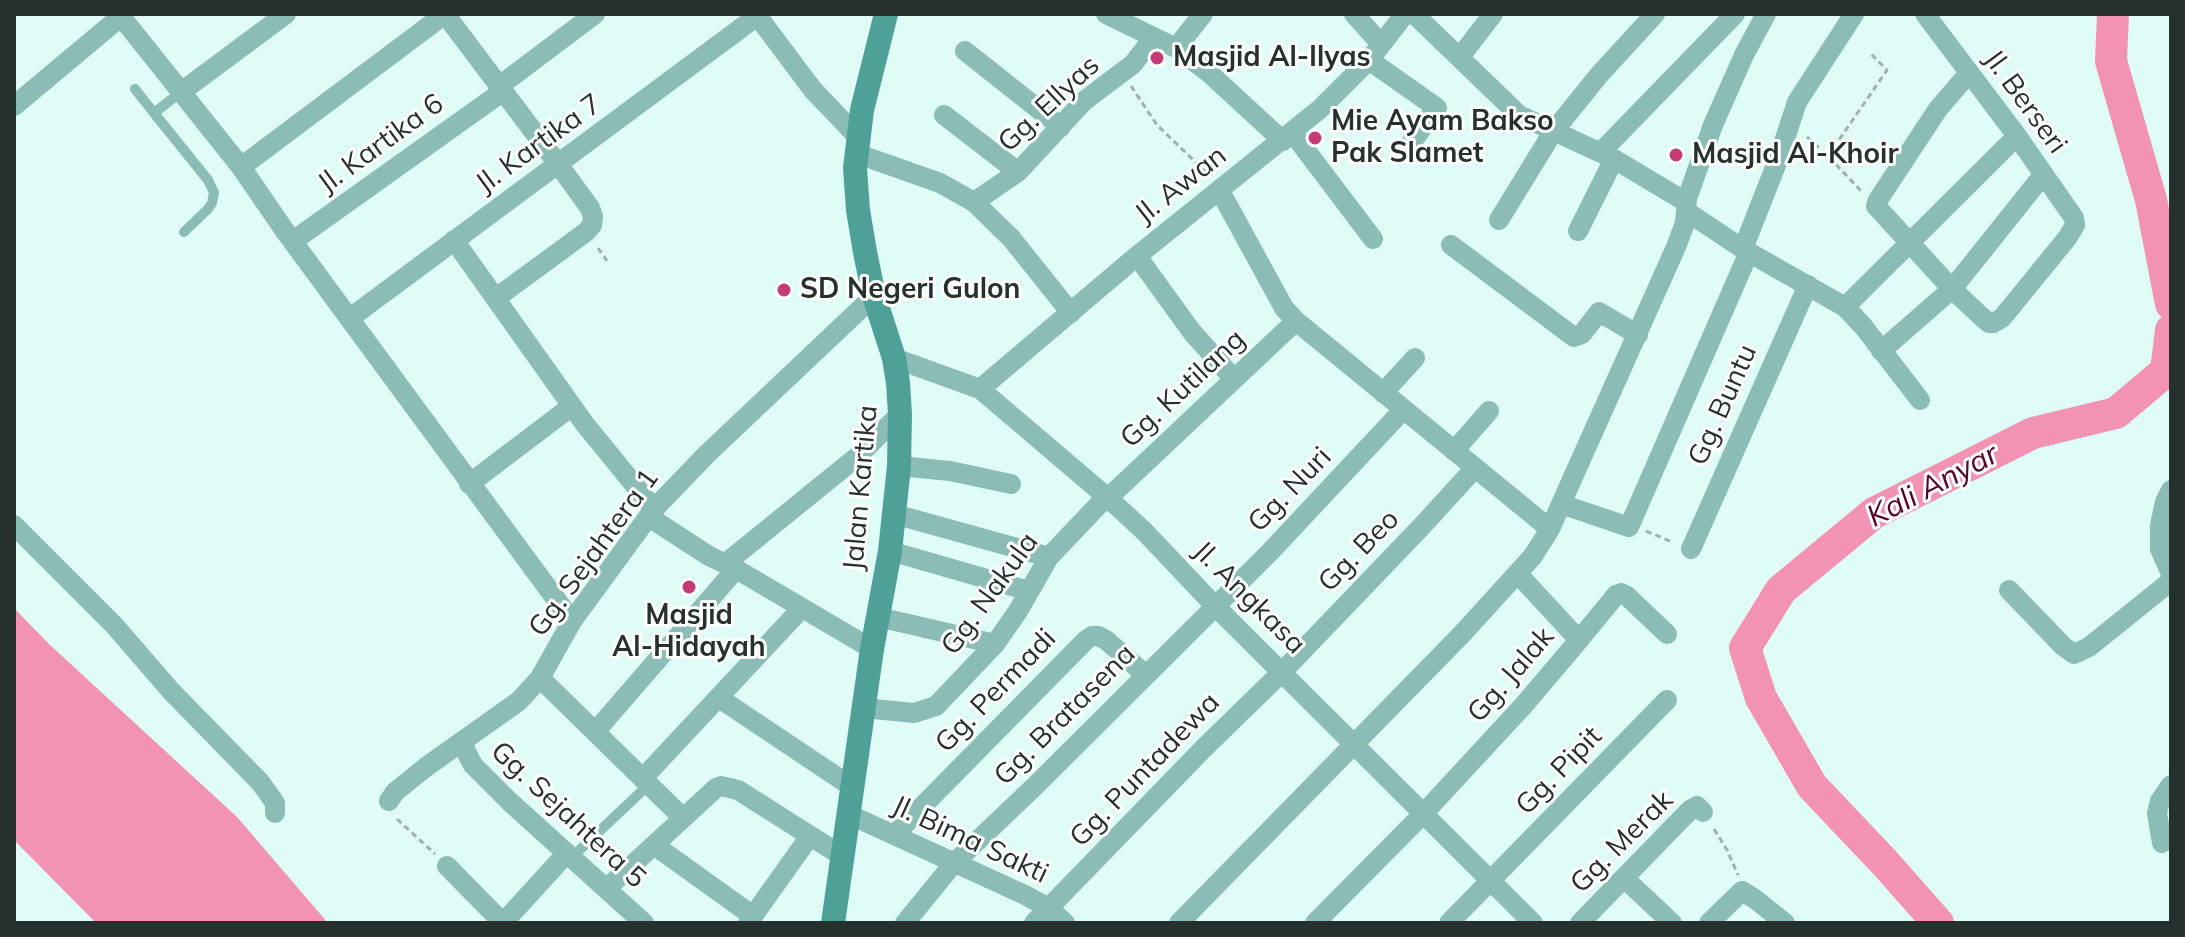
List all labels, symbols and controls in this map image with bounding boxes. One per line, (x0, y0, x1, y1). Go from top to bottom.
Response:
place label: Masjid Al-Ilyas (1173, 41, 1371, 75)
street label: Jl. Berseri (1976, 44, 2074, 160)
street label: Gg. Ellyas (991, 49, 1107, 159)
marker: Masjid Al-Ilyas (1148, 49, 1166, 67)
street label: Jl. Kartika 6 (312, 87, 450, 201)
street label: Jl. Kartika 7 (470, 87, 608, 201)
place label: Mie Ayam Bakso Pak Slamet (1331, 105, 1554, 171)
marker: Mie Ayam Bakso Pak Slamet (1306, 129, 1324, 147)
place label: Masjid Al-Khoir (1692, 138, 1898, 172)
street label: Jl. Awan (1129, 139, 1233, 231)
marker: Masjid Al-Khoir (1667, 146, 1685, 164)
place label: SD Negeri Gulon (800, 273, 1020, 307)
marker: SD Negeri Gulon (775, 281, 793, 299)
street label: Gg. Kutilang (1114, 323, 1252, 455)
street label: Gg. Buntu (1681, 339, 1765, 471)
street label: Jalan Kartika (837, 404, 885, 572)
water label: Kali Anyar (1861, 437, 2005, 535)
street label: Gg. Nuri (1241, 441, 1339, 539)
street label: Gg. Sejahtera 1 (522, 462, 666, 644)
street label: Gg. Beo (1312, 503, 1406, 599)
street label: Gg. Nakula (934, 526, 1046, 662)
street label: Jl. Angkasa (1186, 535, 1312, 661)
marker: Masjid Al-Hidayah (680, 578, 698, 596)
place label: Masjid Al-Hidayah (612, 599, 766, 665)
street label: Gg. Jalak (1461, 621, 1561, 729)
street label: Gg. Permadi (929, 622, 1063, 760)
street label: Gg. Bratasena (987, 637, 1143, 793)
street label: Gg. Puntadewa (1063, 686, 1227, 854)
street label: Gg. Pipit (1509, 720, 1609, 822)
street label: Gg. Sejahtera 5 (484, 735, 652, 895)
street label: Gg. Merak (1564, 784, 1680, 900)
street label: Jl. Bima Sakti (886, 789, 1054, 891)

